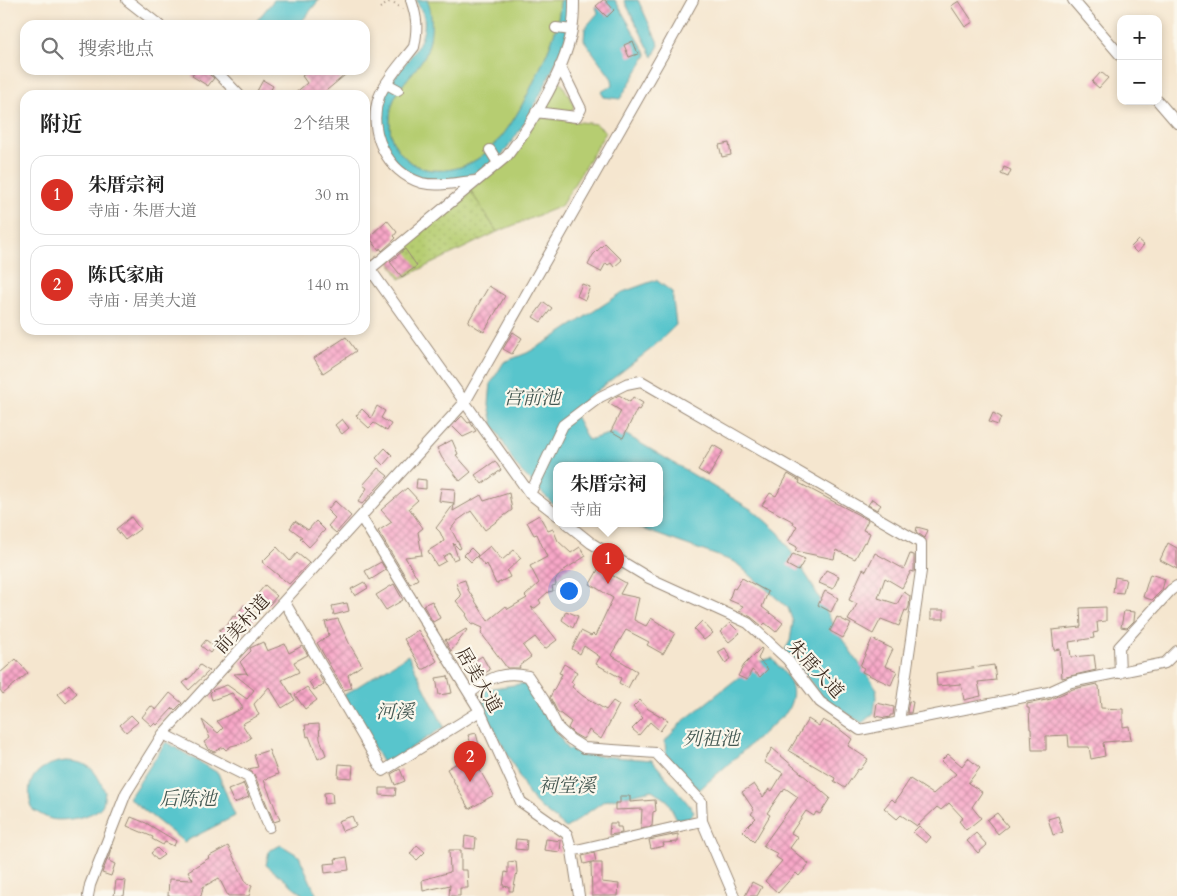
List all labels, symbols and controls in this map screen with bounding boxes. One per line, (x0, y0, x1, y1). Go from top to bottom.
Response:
map controls (1117, 15, 1162, 105)
button: + (1117, 15, 1162, 60)
search box (20, 20, 370, 75)
icon: search (38, 34, 66, 62)
text: 搜索地点 (78, 36, 154, 62)
button: − (1117, 60, 1162, 105)
text: 附近 (40, 110, 82, 139)
text: 2个结果 (294, 113, 350, 135)
text: 朱厝宗祠 (88, 172, 164, 198)
text: 1 (53, 184, 61, 206)
text: 30 m (315, 184, 349, 206)
text: 寺庙 · 朱厝大道 (88, 200, 197, 222)
text: 陈氏家庙 (88, 262, 164, 288)
text: 2 (53, 274, 61, 296)
text: 140 m (307, 274, 349, 296)
text: 寺庙 · 居美大道 (88, 290, 197, 312)
water label: 宫前池 (503, 385, 562, 411)
popup (553, 462, 663, 527)
text: 朱厝宗祠 (570, 471, 646, 497)
text: 寺庙 (570, 499, 602, 521)
pin: 1 (592, 543, 624, 584)
your location (556, 578, 582, 604)
street label: 前美村道 (209, 589, 276, 659)
street label: 朱厝大道 (782, 634, 849, 704)
street label: 居美大道 (450, 643, 507, 718)
water label: 河溪 (376, 699, 416, 725)
water label: 列祖池 (682, 726, 741, 752)
pin: 2 (454, 741, 486, 782)
water label: 祠堂溪 (538, 773, 597, 799)
water label: 后陈池 (159, 786, 218, 812)

